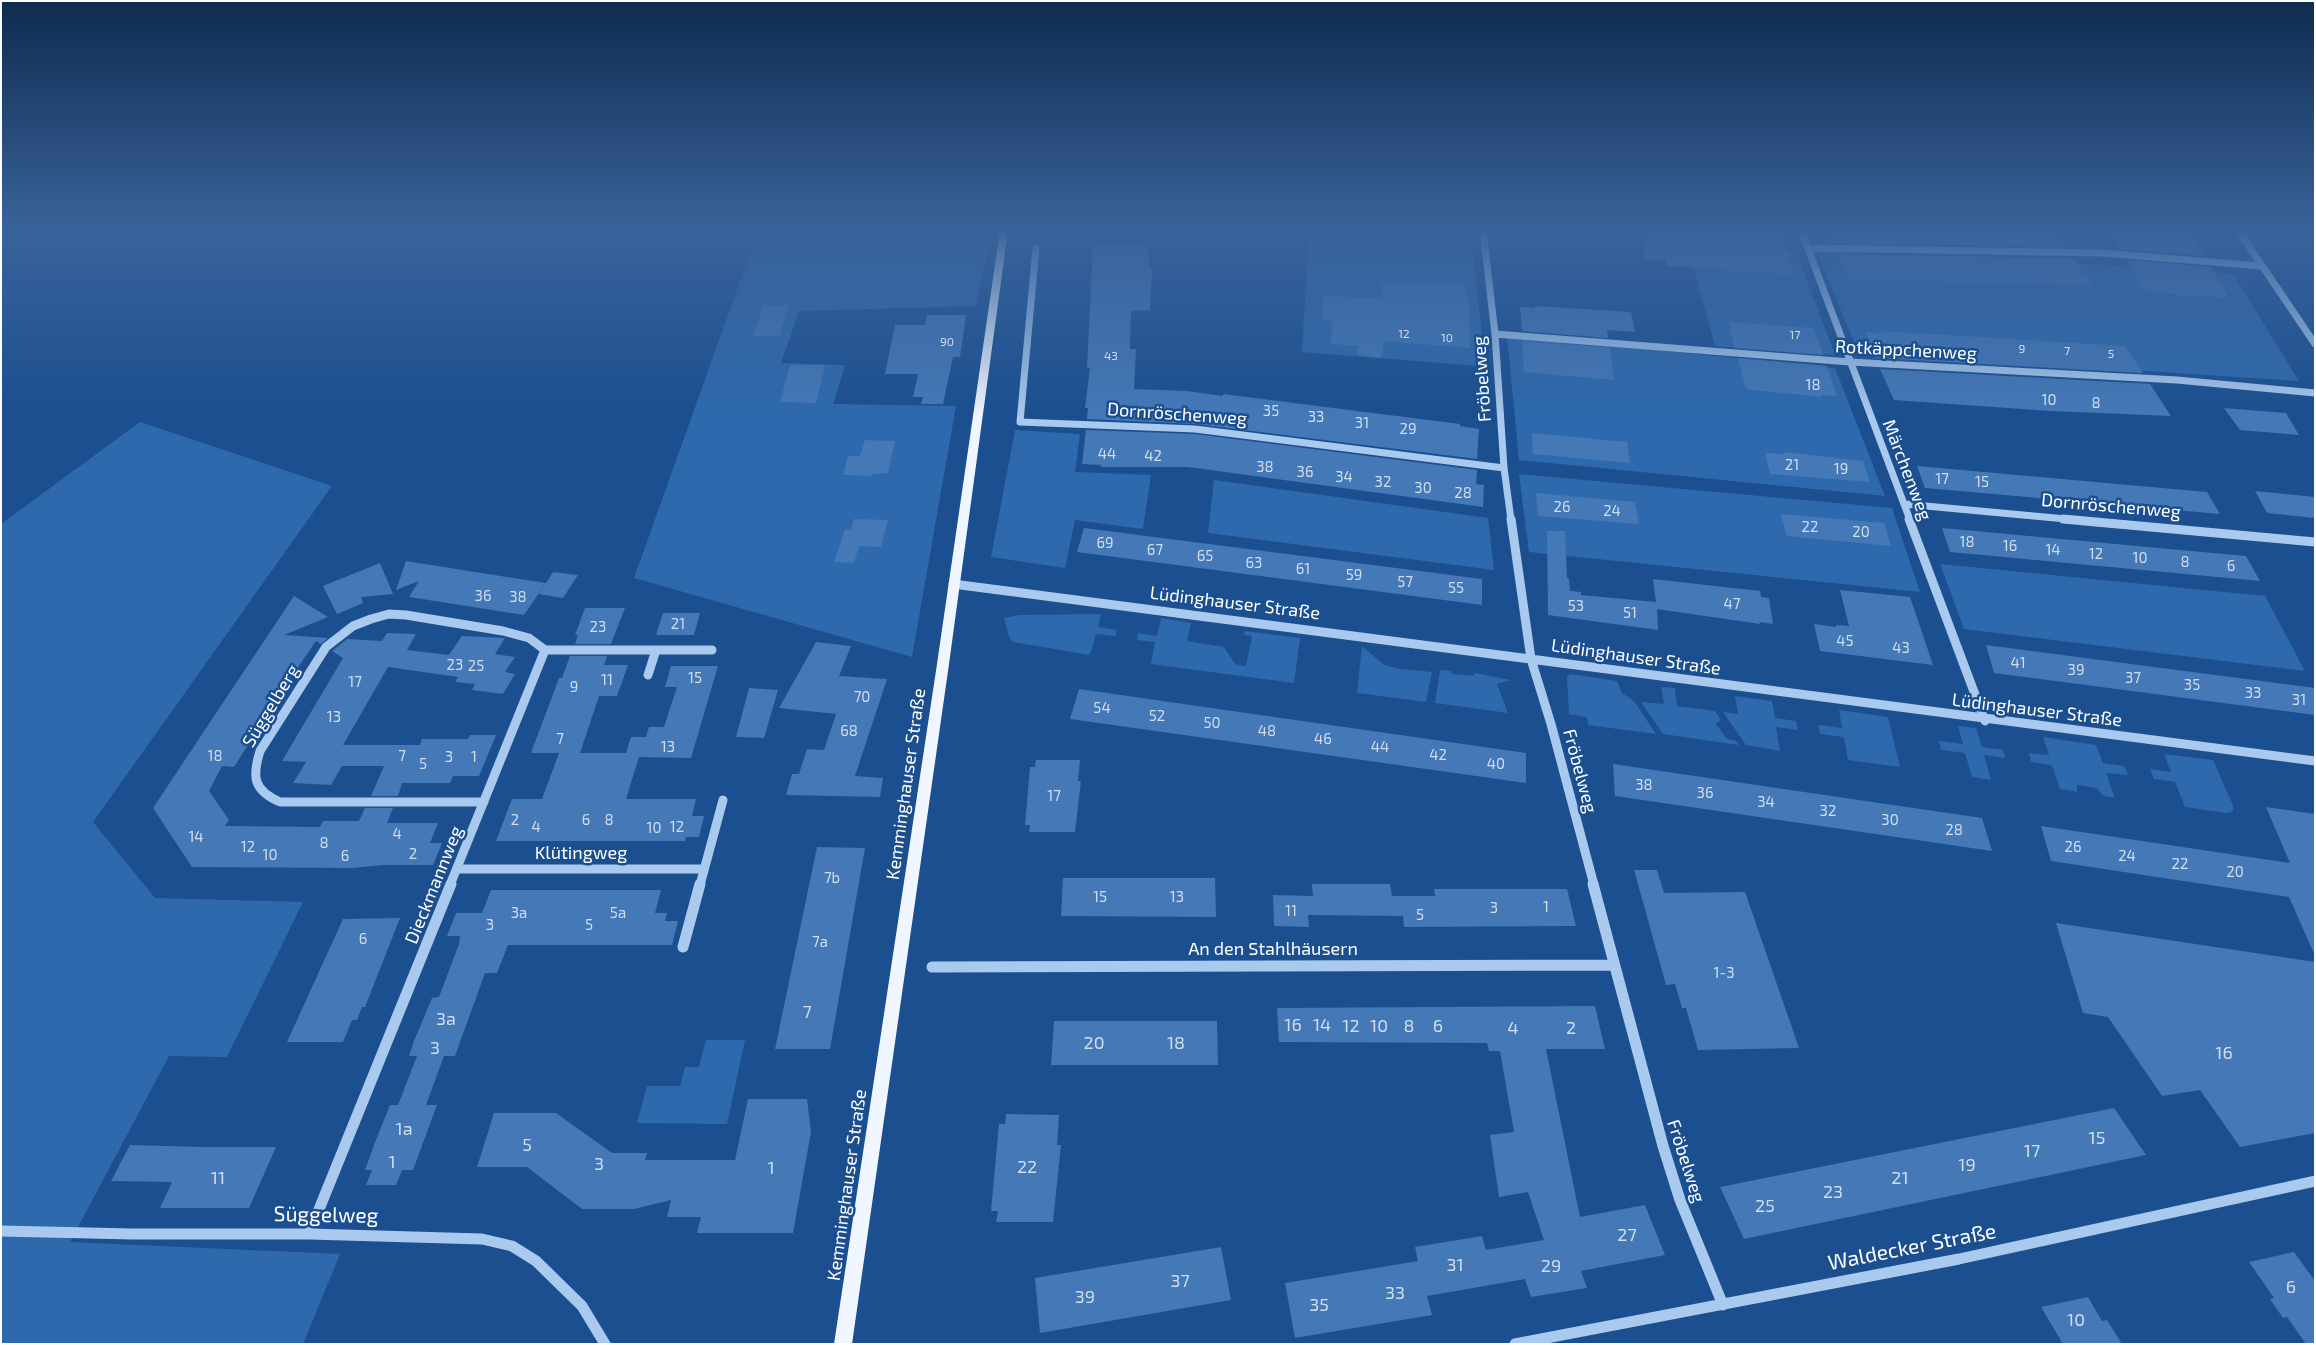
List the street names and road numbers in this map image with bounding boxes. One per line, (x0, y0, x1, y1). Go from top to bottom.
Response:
street label: Fröbelweg (1468, 335, 1496, 423)
street label: Rotkäppchenweg (1835, 336, 1977, 364)
street label: Dornröschenweg (1106, 398, 1248, 430)
street label: Märchenweg (1878, 416, 1936, 524)
street label: Dornröschenweg (2040, 489, 2182, 523)
street label: Lüdinghauser Straße (1149, 582, 1321, 624)
street label: Lüdinghauser Straße (1550, 634, 1722, 680)
street label: Süggelberg (238, 661, 304, 751)
street label: Kemminghauser Straße (882, 687, 930, 881)
street label: Lüdinghauser Straße (1951, 689, 2123, 731)
street label: Fröbelweg (1558, 727, 1602, 815)
street label: Dieckmannweg (401, 823, 467, 947)
street label: Klütingweg (535, 842, 627, 864)
street label: An den Stahlhäusern (1188, 938, 1358, 960)
street label: Kemminghauser Straße (823, 1088, 871, 1282)
street label: Fröbelweg (1662, 1117, 1710, 1205)
street label: Süggelweg (274, 1201, 378, 1229)
street label: Waldecker Straße (1826, 1218, 1998, 1276)

